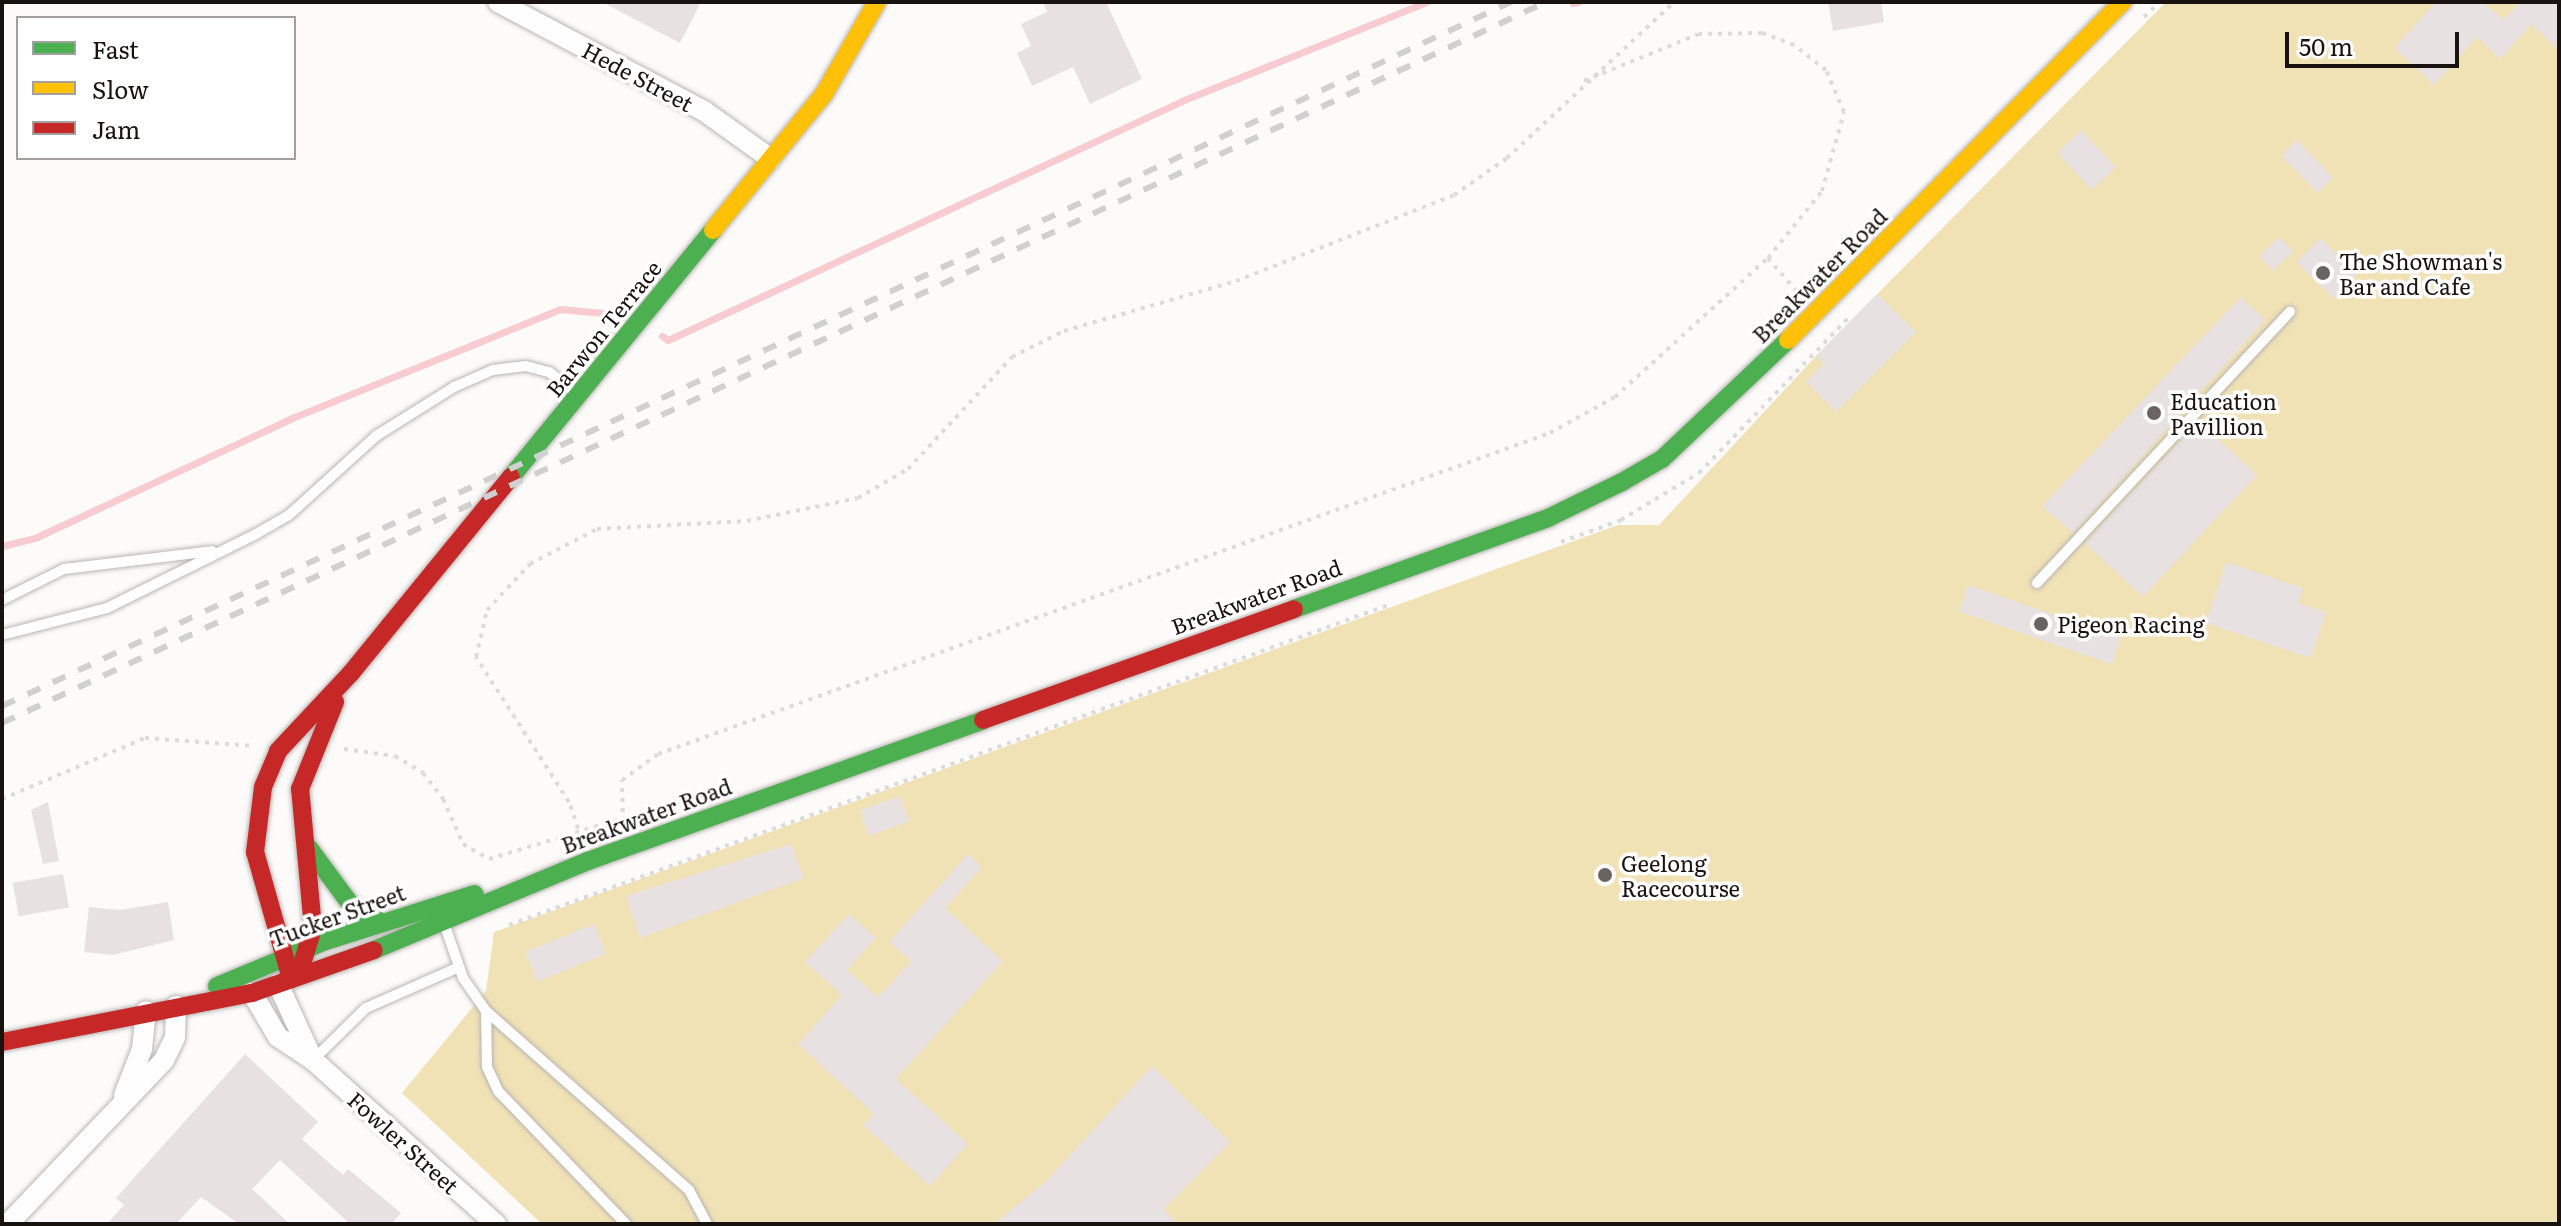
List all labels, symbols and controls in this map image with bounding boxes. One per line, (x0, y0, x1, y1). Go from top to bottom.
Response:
legend (16, 16, 296, 160)
scale bar (2289, 16, 2463, 66)
text: 50 m (2299, 28, 2353, 63)
text: Fast (92, 31, 139, 66)
street label: Hede Street (578, 36, 698, 116)
text: Slow (92, 71, 149, 106)
text: Jam (92, 111, 140, 146)
street label: Breakwater Road (1746, 202, 1892, 348)
place label: The Showman's Bar and Cafe (2339, 247, 2502, 298)
street label: Barwon Terrace (540, 255, 666, 401)
marker: The Showman's Bar and Cafe (2314, 264, 2332, 282)
place label: Education Pavillion (2170, 387, 2277, 438)
marker: Education Pavillion (2145, 404, 2163, 422)
street label: Breakwater Road (1167, 553, 1345, 639)
place label: Pigeon Racing (2057, 611, 2205, 637)
marker: Pigeon Racing (2032, 615, 2050, 633)
street label: Breakwater Road (557, 772, 735, 858)
place label: Geelong Racecourse (1621, 849, 1740, 900)
marker: Geelong Racecourse (1596, 866, 1614, 884)
street label: Tucker Street (265, 878, 409, 952)
street label: Fowler Street (343, 1085, 465, 1199)

